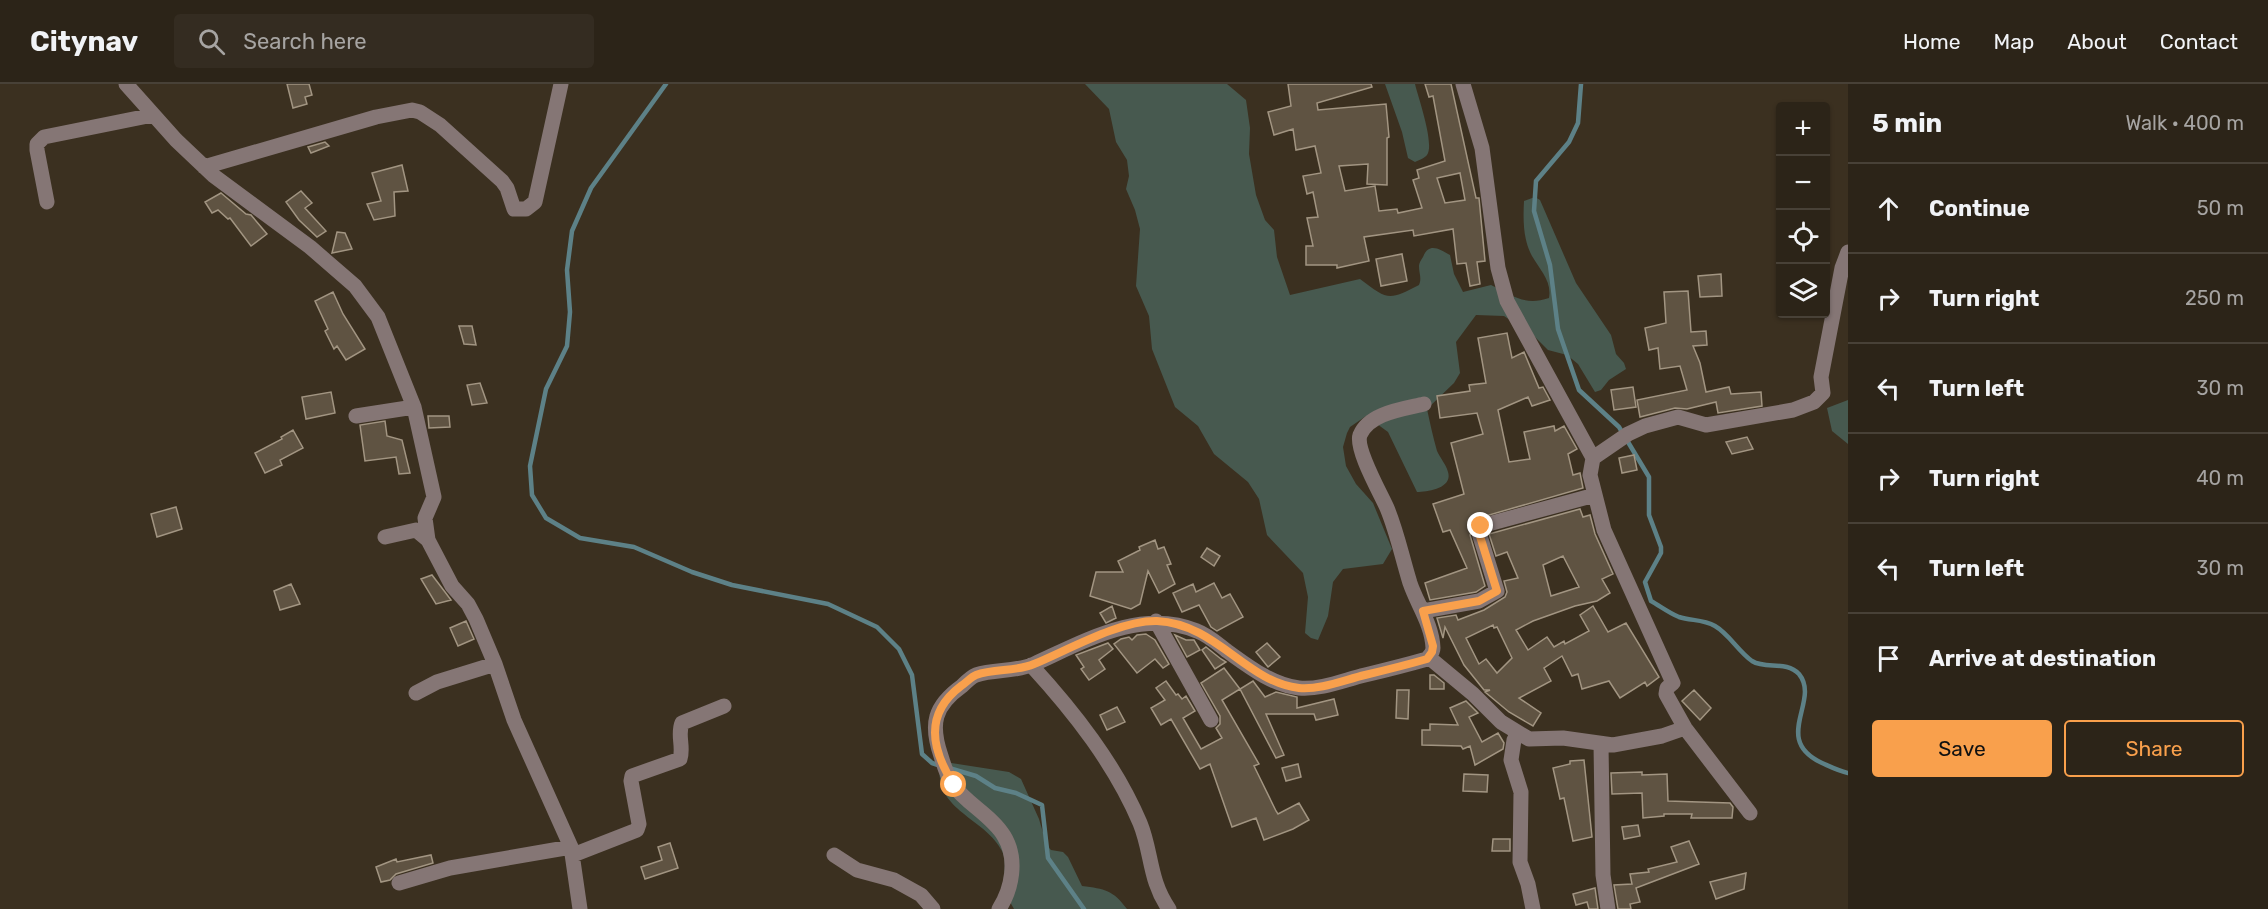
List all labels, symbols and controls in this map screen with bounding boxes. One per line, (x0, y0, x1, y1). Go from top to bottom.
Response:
search box (174, 14, 594, 68)
text: Citynav (30, 25, 138, 58)
icon: search (195, 25, 228, 58)
text: Search here (243, 28, 367, 55)
text: Home (1903, 29, 1960, 54)
text: Map (1993, 29, 2034, 54)
text: About (2067, 29, 2127, 54)
text: Contact (2160, 29, 2238, 54)
map controls (1776, 102, 1830, 318)
button: + (1776, 102, 1830, 156)
text: 5 min (1872, 108, 1942, 139)
text: Walk · 400 m (2125, 111, 2244, 135)
button: − (1776, 156, 1830, 210)
icon: ahead (1872, 192, 1905, 225)
text: Continue (1929, 195, 2030, 222)
text: 50 m (2197, 196, 2244, 220)
button: locate (1776, 210, 1830, 264)
button: layers (1776, 264, 1830, 318)
icon: right (1872, 282, 1905, 315)
text: Turn right (1929, 285, 2039, 312)
text: 250 m (2185, 286, 2244, 310)
icon: left (1872, 372, 1905, 405)
text: Turn left (1929, 375, 2024, 402)
text: 30 m (2197, 376, 2244, 400)
icon: right (1872, 462, 1905, 495)
text: Turn right (1929, 465, 2039, 492)
text: 40 m (2196, 466, 2244, 490)
route end (1467, 512, 1493, 538)
icon: left (1872, 552, 1905, 585)
text: Turn left (1929, 555, 2024, 582)
text: 30 m (2197, 556, 2244, 580)
icon: arrive (1872, 642, 1905, 675)
text: Arrive at destination (1929, 645, 2156, 672)
button: Save (1872, 720, 2052, 777)
button: Share (2064, 720, 2244, 777)
route start (940, 771, 966, 797)

